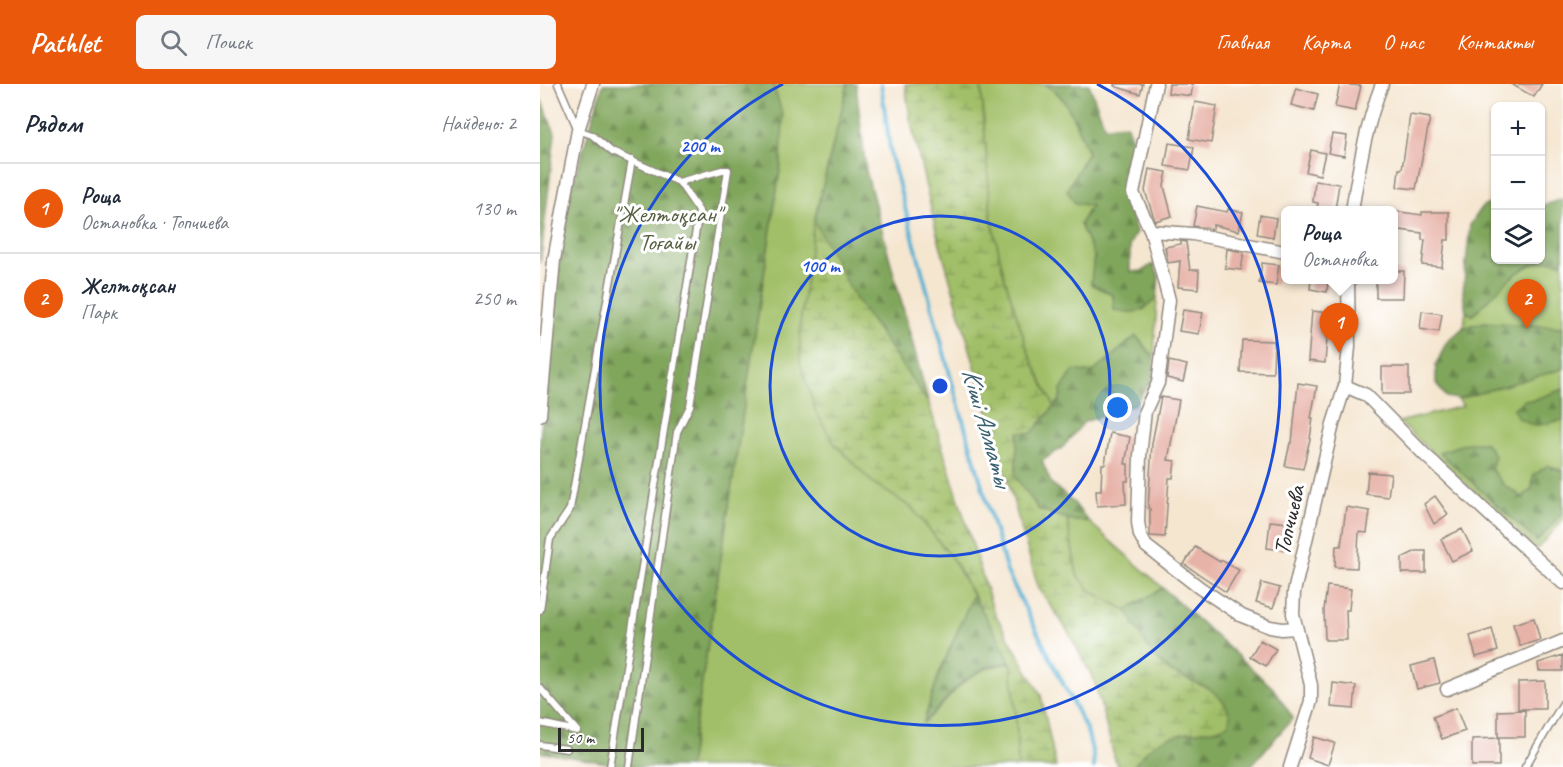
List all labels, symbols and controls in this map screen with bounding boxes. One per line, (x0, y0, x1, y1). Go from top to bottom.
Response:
search box (136, 15, 556, 69)
text: Pathlet (30, 25, 100, 60)
icon: search (157, 26, 190, 59)
text: Поиск (205, 28, 252, 56)
text: Главная (1216, 29, 1269, 55)
text: Карта (1302, 29, 1350, 55)
text: О нас (1383, 29, 1424, 55)
text: Контакты (1457, 29, 1533, 55)
map controls (1491, 102, 1545, 264)
button: + (1491, 102, 1545, 156)
text: Рядом (24, 107, 82, 140)
text: Найдено: 2 (441, 111, 516, 136)
text: 200 m (681, 135, 721, 157)
button: − (1491, 156, 1545, 210)
text: Роща (81, 182, 120, 210)
text: 1 (39, 196, 48, 221)
text: 130 m (473, 196, 516, 221)
park label: "Желтоқсан" Тоғайы (613, 199, 727, 257)
popup (1281, 206, 1398, 284)
text: Остановка · Топчиева (81, 210, 228, 235)
button: layers (1491, 210, 1545, 264)
text: Роща (1302, 219, 1341, 247)
text: Остановка (1302, 247, 1377, 272)
text: 100 m (801, 255, 841, 277)
text: Желтоқсан (81, 272, 175, 300)
pin: 2 (1508, 280, 1546, 329)
text: 2 (39, 286, 48, 311)
text: 250 m (473, 286, 516, 311)
text: Парк (81, 300, 117, 325)
pin: 1 (1320, 304, 1358, 353)
water label: Кіші Алматы (954, 364, 1021, 494)
centre of rings (930, 376, 950, 396)
your location (1103, 393, 1132, 422)
street label: Топчиева (1266, 481, 1312, 558)
scale bar (558, 725, 644, 752)
text: 50 m (567, 728, 594, 748)

